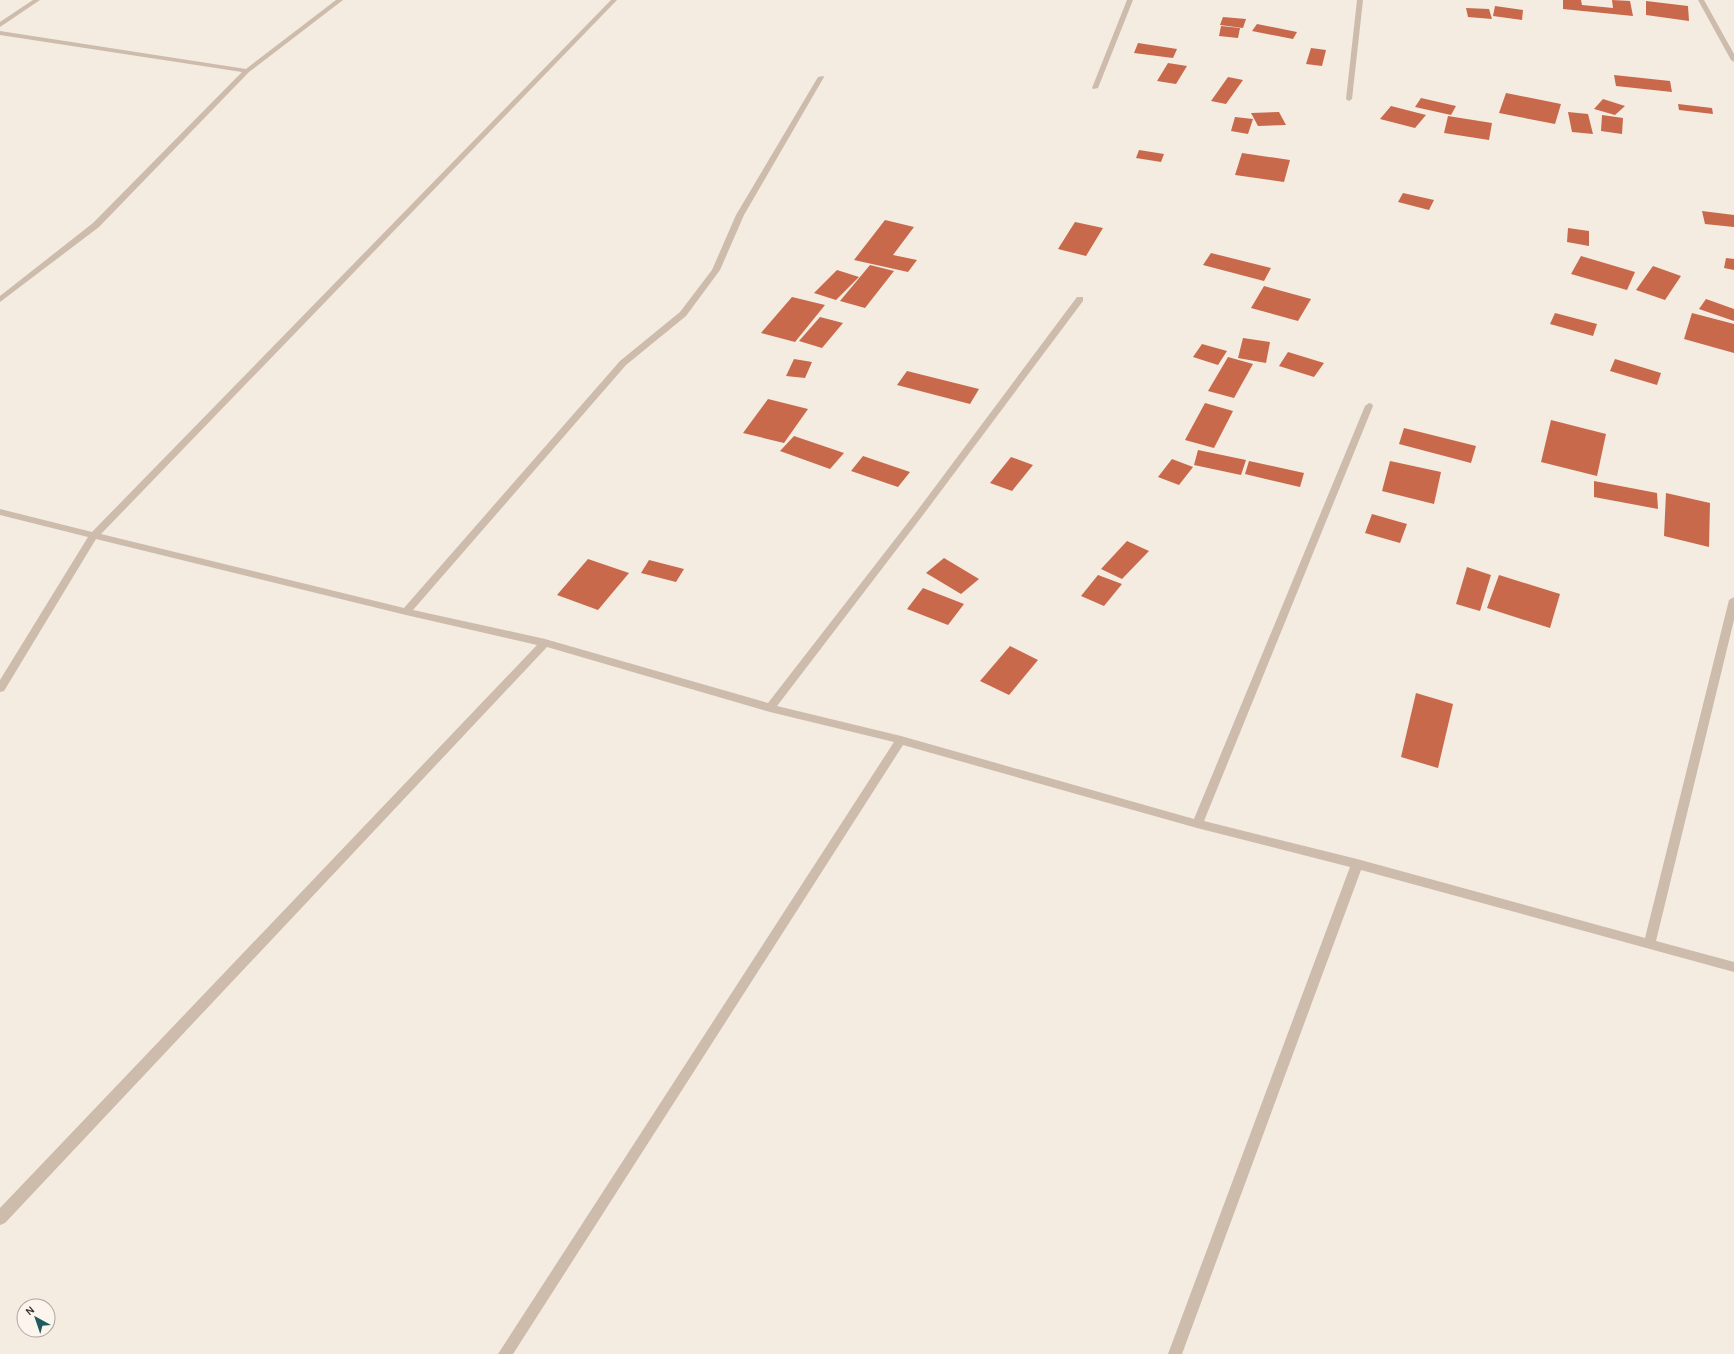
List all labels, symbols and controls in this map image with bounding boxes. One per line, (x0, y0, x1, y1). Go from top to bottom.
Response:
north arrow (16, 1298, 56, 1338)
text: N (23, 1303, 37, 1318)

